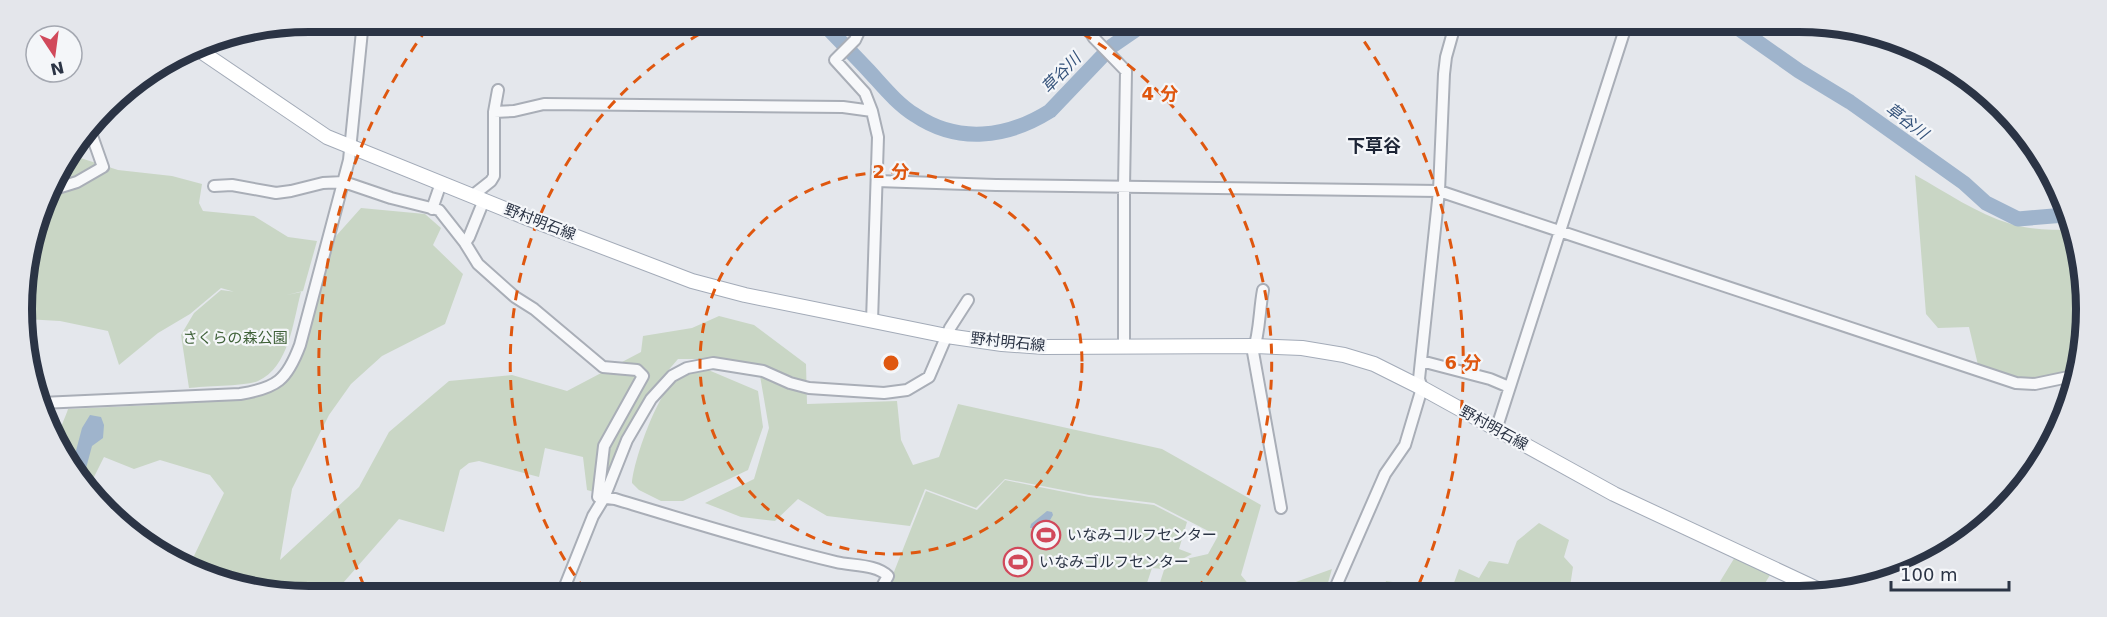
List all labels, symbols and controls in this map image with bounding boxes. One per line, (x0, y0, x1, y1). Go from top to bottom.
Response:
north arrow (24, 24, 84, 84)
water label: 草谷川 (1037, 48, 1086, 97)
text: N (49, 57, 66, 79)
text: 4 分 (1142, 83, 1178, 104)
water label: 草谷川 (1882, 99, 1933, 144)
district label: 下草谷 (1347, 135, 1401, 156)
text: 2 分 (873, 161, 909, 182)
street label: 野村明石線 (502, 200, 578, 244)
park label: さくらの森公園 (182, 329, 288, 347)
street label: 野村明石線 (970, 329, 1046, 355)
text: 6 分 (1445, 352, 1481, 373)
centre of rings (881, 353, 901, 373)
street label: 野村明石線 (1457, 402, 1531, 454)
sports icon: いなみコルフセンター (1030, 519, 1062, 551)
place label: いなみコルフセンター (1067, 526, 1217, 544)
sports icon: いなみゴルフセンター (1002, 546, 1034, 578)
place label: いなみゴルフセンター (1039, 553, 1189, 571)
scale bar (1891, 554, 2010, 592)
text: 100 m (1900, 564, 1958, 585)

